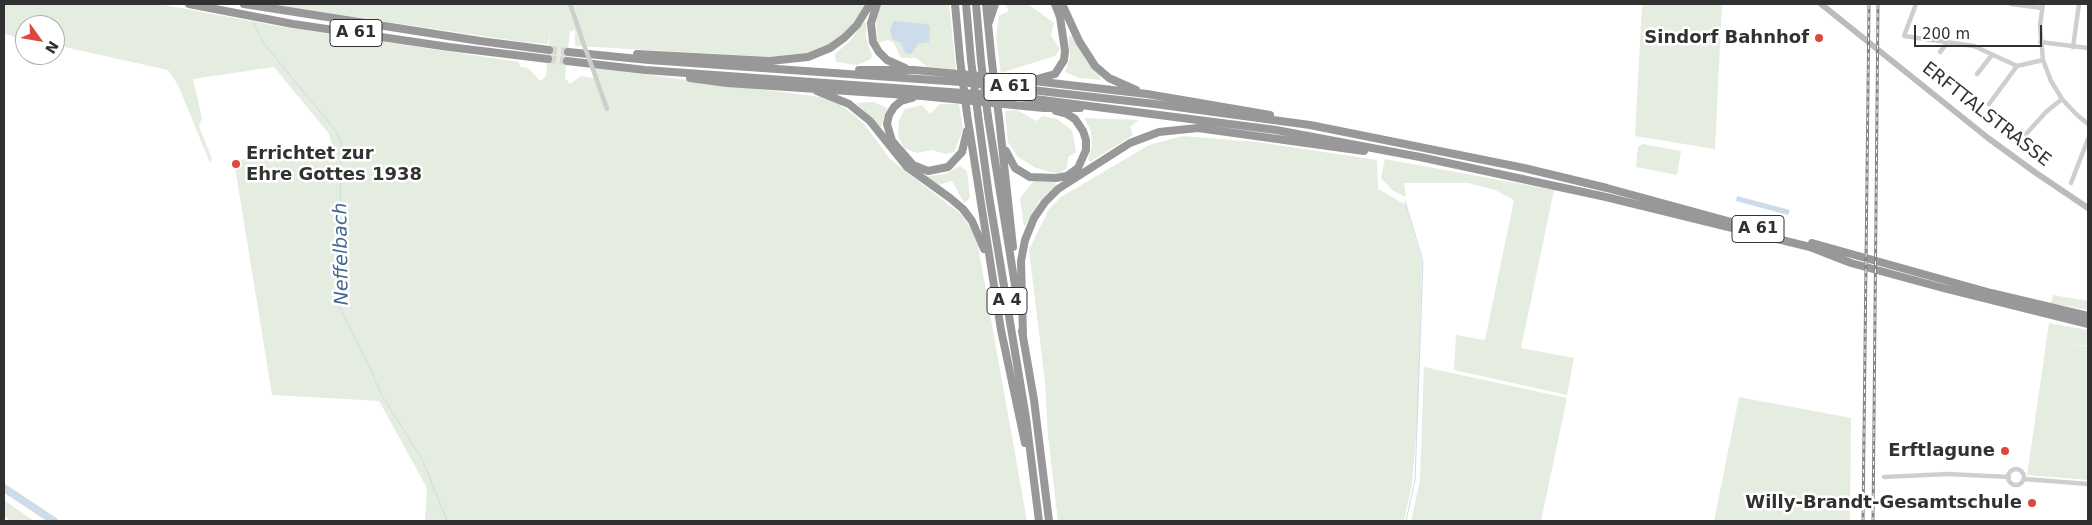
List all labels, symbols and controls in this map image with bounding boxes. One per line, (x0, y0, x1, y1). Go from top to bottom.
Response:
north arrow (15, 15, 65, 65)
scale bar (1917, 15, 2044, 47)
road number: A 61 (330, 19, 382, 46)
text: 200 m (1922, 25, 1970, 43)
place label: Sindorf Bahnhof (1644, 27, 1809, 49)
marker: Sindorf Bahnhof (1813, 32, 1825, 44)
text: N (42, 38, 62, 57)
street label: ERFTTALSTRASSE (1917, 58, 2055, 172)
road number: A 61 (984, 74, 1036, 100)
place label: Errichtet zur Ehre Gottes 1938 (246, 143, 422, 186)
marker: Errichtet zur Ehre Gottes 1938 (230, 158, 242, 170)
water label: Neffelbach (330, 202, 354, 306)
road number: A 61 (1732, 215, 1784, 242)
road number: A 4 (987, 288, 1027, 314)
place label: Erftlagune (1888, 440, 1995, 462)
marker: Erftlagune (1999, 445, 2011, 457)
place label: Willy-Brandt-Gesamtschule (1745, 492, 2022, 514)
marker: Willy-Brandt-Gesamtschule (2026, 497, 2038, 509)

